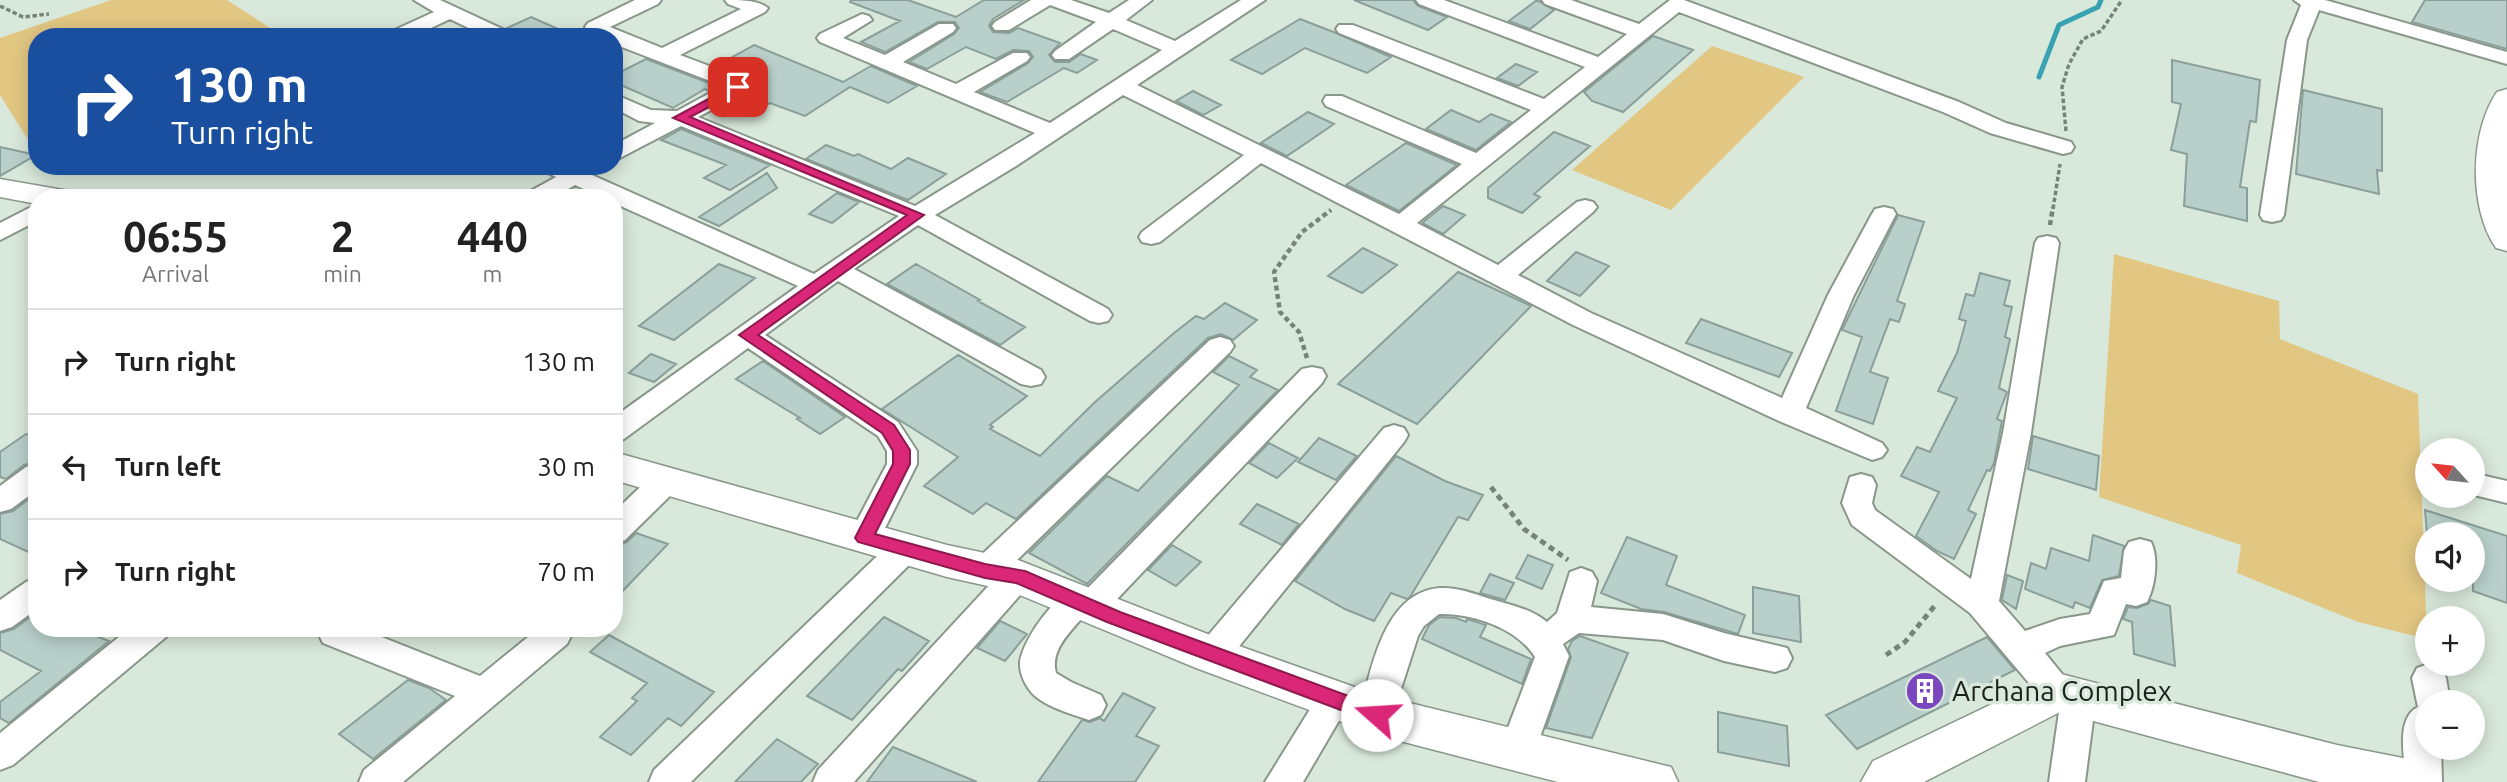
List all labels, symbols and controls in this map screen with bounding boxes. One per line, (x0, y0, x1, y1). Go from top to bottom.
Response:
icon: right (56, 56, 147, 147)
text: 130 m (171, 56, 308, 111)
pin (708, 57, 768, 117)
icon: arrive (719, 68, 757, 106)
text: Turn right (171, 114, 313, 150)
text: 06:55 (123, 213, 228, 260)
text: 2 (331, 213, 354, 260)
text: 440 (457, 213, 528, 260)
text: Arrival (142, 261, 209, 286)
text: min (323, 261, 362, 286)
text: m (482, 261, 502, 286)
icon: right (56, 343, 94, 381)
text: Turn right (115, 347, 236, 376)
text: 130 m (523, 347, 595, 376)
north arrow (2415, 438, 2485, 508)
map controls (2415, 438, 2485, 760)
icon: left (56, 448, 94, 486)
text: Turn left (115, 452, 221, 481)
text: 30 m (537, 452, 595, 481)
button: sound (2415, 522, 2485, 592)
icon: right (56, 553, 94, 591)
text: Turn right (115, 557, 236, 586)
text: 70 m (537, 557, 595, 586)
button: + (2415, 606, 2485, 676)
building icon: Archana Complex (1904, 670, 1946, 712)
place label: Archana Complex (1952, 675, 2172, 706)
position arrow (1340, 678, 1414, 752)
button: − (2415, 690, 2485, 760)

